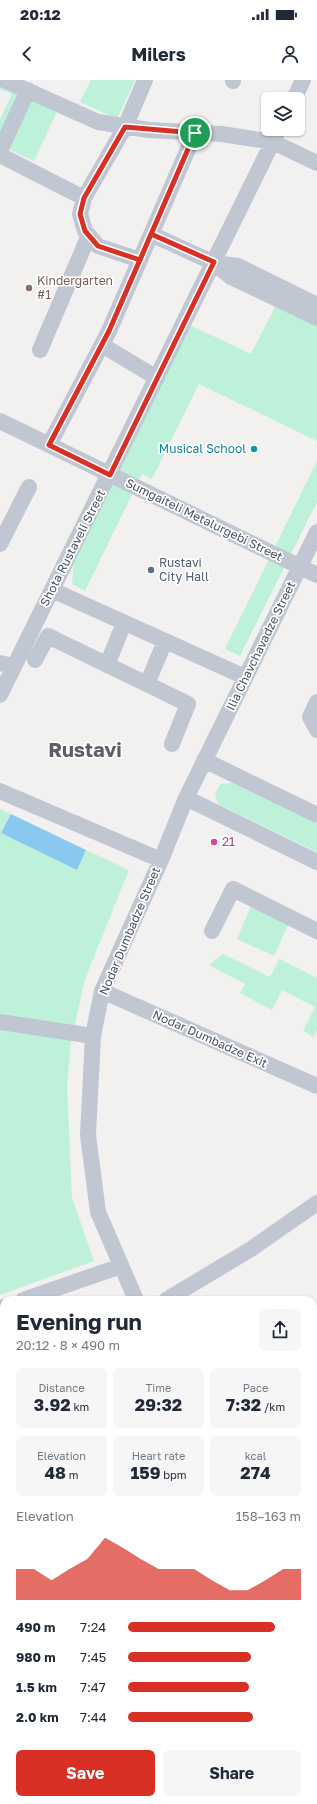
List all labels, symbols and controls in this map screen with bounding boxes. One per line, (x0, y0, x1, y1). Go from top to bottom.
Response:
text: 20:12 (20, 5, 61, 23)
icon: back (16, 43, 38, 65)
text: Milers (131, 43, 186, 65)
icon: person (279, 43, 301, 65)
map controls (261, 92, 305, 136)
button: layers (261, 92, 305, 136)
pin (178, 116, 212, 150)
icon: arrive (184, 122, 206, 144)
place label: Kindergarten #1 (37, 273, 113, 302)
marker: Kindergarten #1 (24, 283, 34, 293)
place label: Musical School (159, 441, 246, 456)
marker: Musical School (249, 444, 259, 454)
street label: Sumgaiteli Metalurgebi Street (123, 475, 285, 564)
street label: Shota Rustaveli Street (37, 487, 109, 609)
place label: Rustavi City Hall (159, 555, 209, 584)
marker: Rustavi City Hall (146, 565, 156, 575)
street label: Ilia Chavchavadze Street (223, 579, 298, 713)
district label: Rustavi (48, 737, 122, 761)
place label: 21 (222, 834, 235, 849)
marker: 21 (209, 837, 219, 847)
street label: Nodar Dumbadze Street (96, 864, 163, 997)
street label: Nodar Dumbadze Exit (151, 1006, 270, 1071)
text: Evening run (16, 1308, 142, 1335)
button: share (259, 1309, 301, 1351)
text: 20:12 · 8 × 490 m (16, 1337, 120, 1353)
text: Distance (38, 1381, 85, 1394)
text: Time (146, 1381, 171, 1394)
text: Pace (243, 1381, 268, 1394)
text: 3.92 (34, 1394, 71, 1415)
text: 29:32 (135, 1394, 182, 1415)
text: 7:32 (226, 1394, 261, 1415)
text: km (71, 1400, 89, 1413)
text: /km (261, 1400, 285, 1413)
text: Elevation (37, 1449, 86, 1462)
text: Heart rate (132, 1449, 185, 1462)
text: kcal (245, 1449, 266, 1462)
text: 48 (44, 1462, 66, 1483)
text: 159 (131, 1462, 160, 1483)
text: 274 (240, 1462, 271, 1483)
text: m (66, 1468, 79, 1481)
text: bpm (160, 1468, 186, 1481)
text: Elevation (16, 1508, 74, 1524)
text: 158–163 m (236, 1508, 301, 1524)
text: 490 m (16, 1619, 55, 1635)
text: 7:24 (80, 1619, 106, 1635)
text: 980 m (16, 1649, 56, 1665)
text: 7:45 (80, 1649, 106, 1665)
text: 1.5 km (16, 1679, 57, 1695)
text: 7:47 (80, 1679, 106, 1695)
text: 2.0 km (16, 1709, 59, 1725)
text: 7:44 (80, 1709, 107, 1725)
button: Save (16, 1750, 155, 1796)
button: Share (163, 1750, 301, 1796)

